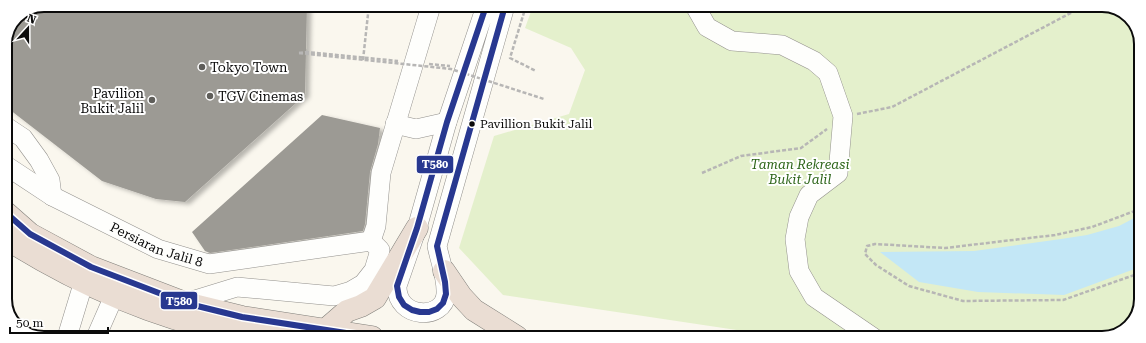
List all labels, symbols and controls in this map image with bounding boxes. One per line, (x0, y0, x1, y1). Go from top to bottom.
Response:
north arrow (8, 8, 48, 48)
text: N (25, 12, 38, 27)
place label: Tokyo Town (210, 60, 288, 75)
marker: Tokyo Town (197, 62, 207, 72)
place label: Pavilion Bukit Jalil (81, 86, 145, 116)
place label: TGV Cinemas (218, 89, 303, 104)
marker: TGV Cinemas (205, 91, 215, 101)
marker: Pavilion Bukit Jalil (147, 95, 157, 105)
place label: Pavillion Bukit Jalil (480, 117, 593, 131)
marker: Pavillion Bukit Jalil (467, 119, 477, 129)
line badge: T580 (416, 155, 454, 174)
park label: Taman Rekreasi Bukit Jalil (751, 157, 849, 187)
text: T580 (422, 158, 448, 171)
street label: Persiaran Jalil 8 (108, 219, 205, 269)
line badge: T580 (160, 291, 198, 310)
text: T580 (166, 295, 192, 308)
scale bar (10, 309, 108, 335)
text: 50 m (16, 316, 43, 330)

